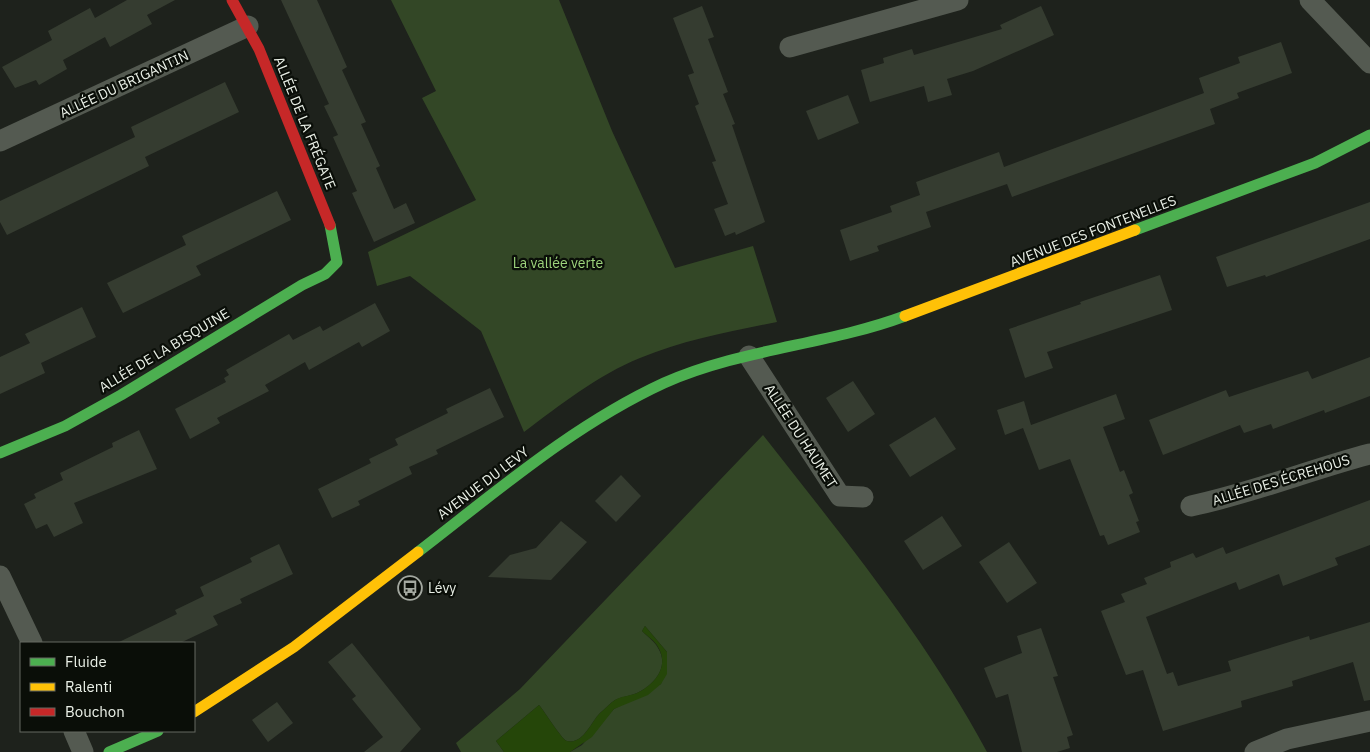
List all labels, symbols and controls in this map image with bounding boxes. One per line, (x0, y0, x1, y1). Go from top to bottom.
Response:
street label: ALLÉE DU BRIGANTIN (56, 45, 191, 122)
street label: ALLÉE DE LA FRÉGATE (270, 53, 341, 192)
street label: AVENUE DES FONTENELLES (1007, 191, 1179, 271)
park label: La vallée verte (513, 254, 604, 272)
street label: ALLÉE DE LA BISQUINE (95, 303, 232, 396)
street label: ALLÉE DU HAUMET (761, 380, 842, 491)
street label: AVENUE DU LEVY (434, 442, 533, 523)
street label: ALLÉE DES ÉCREHOUS (1210, 450, 1352, 510)
bus stop icon: Lévy (397, 575, 423, 601)
place label: Lévy (428, 579, 456, 597)
legend (20, 642, 195, 732)
text: Fluide (65, 652, 107, 671)
text: Ralenti (65, 677, 112, 696)
text: Bouchon (65, 702, 125, 721)

